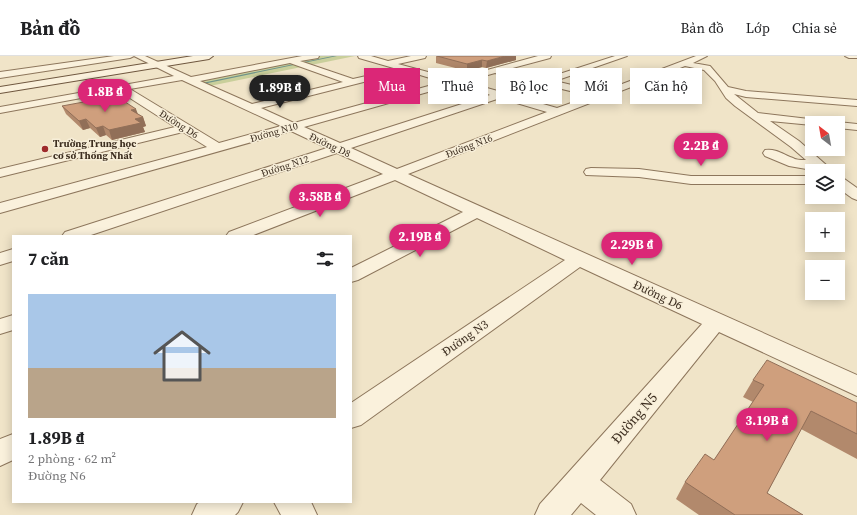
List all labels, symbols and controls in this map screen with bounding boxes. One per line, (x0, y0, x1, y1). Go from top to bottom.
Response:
text: Bản đồ (20, 15, 80, 41)
text: Bản đồ (681, 18, 724, 38)
text: Lớp (746, 18, 770, 38)
text: Chia sẻ (792, 18, 837, 38)
chip: Mua (364, 68, 420, 104)
chip: Thuê (428, 68, 488, 104)
chip: Bộ lọc (496, 68, 562, 104)
chip: Mới (570, 68, 622, 104)
chip: Căn hộ (630, 68, 702, 104)
pin: 1.89B ₫ (243, 75, 317, 109)
pin: 1.8B ₫ (72, 79, 138, 113)
text: 1.89B ₫ (258, 79, 302, 96)
text: 1.8B ₫ (87, 83, 123, 100)
street label: Đường D6 (157, 107, 201, 141)
north arrow (805, 116, 845, 156)
map controls (805, 116, 845, 300)
street label: Đường N10 (248, 119, 300, 145)
street label: Đường D8 (307, 130, 353, 160)
street label: Đường N16 (444, 131, 494, 161)
pin: 2.2B ₫ (668, 133, 734, 167)
place label: Trường Trung học cơ sở Thống Nhất (53, 137, 136, 162)
text: 2.2B ₫ (683, 137, 719, 154)
marker: Trường Trung học cơ sở Thống Nhất (40, 144, 50, 154)
street label: Đường N12 (260, 152, 310, 180)
button: layers (805, 164, 845, 204)
pin: 3.58B ₫ (283, 184, 357, 218)
text: 3.58B ₫ (298, 188, 342, 205)
button: + (805, 212, 845, 252)
pin: 2.19B ₫ (383, 224, 457, 258)
text: 2.19B ₫ (398, 228, 442, 245)
pin: 2.29B ₫ (595, 232, 669, 266)
text: 2.29B ₫ (610, 236, 654, 253)
text: 7 căn (28, 247, 69, 271)
icon: filters (314, 248, 336, 270)
button: − (805, 260, 845, 300)
street label: Đường D6 (631, 277, 685, 313)
street label: Đường N3 (439, 316, 491, 360)
icon: home (146, 320, 218, 392)
street label: Đường N5 (606, 388, 662, 448)
pin: 3.19B ₫ (730, 408, 804, 442)
text: 3.19B ₫ (745, 412, 789, 429)
text: 1.89B ₫ (28, 426, 85, 450)
text: 2 phòng · 62 m² (28, 450, 116, 467)
text: Đường N6 (28, 467, 86, 484)

